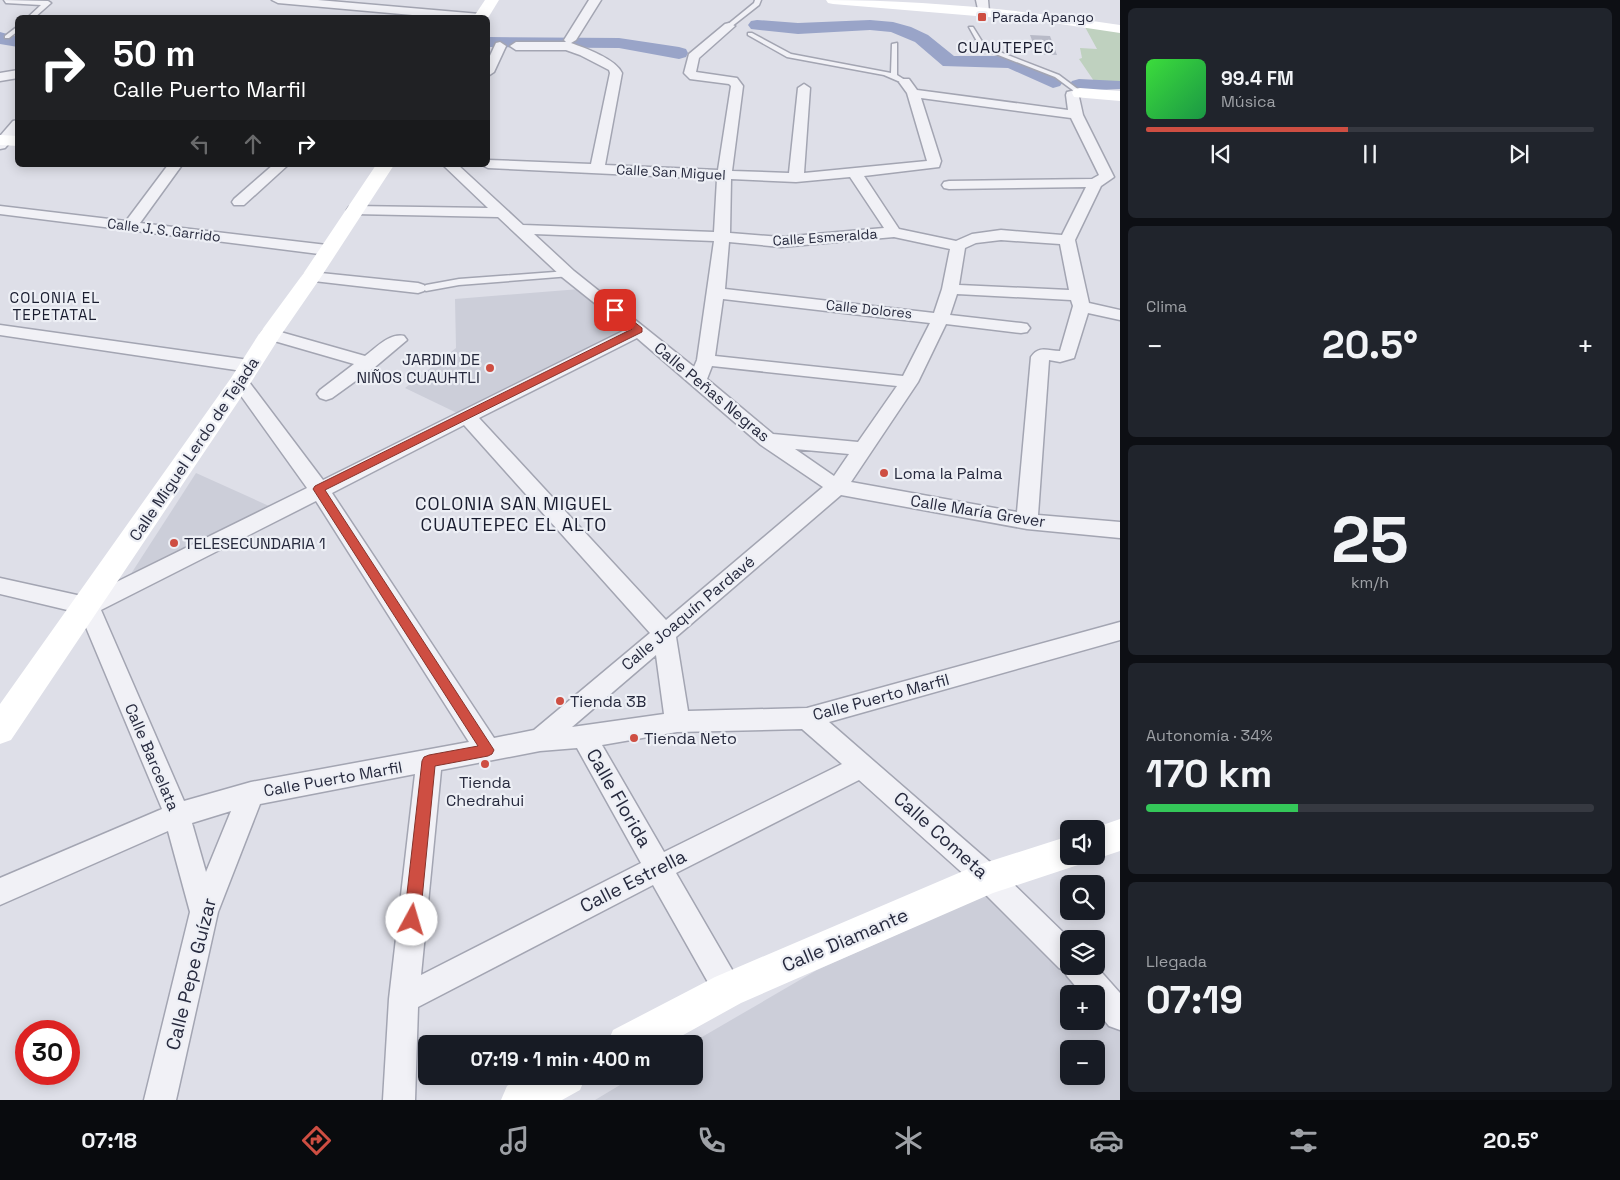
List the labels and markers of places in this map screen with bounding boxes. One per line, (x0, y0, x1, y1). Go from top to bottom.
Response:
place label: Parada Apango (992, 8, 1094, 26)
marker: Parada Apango (976, 11, 988, 23)
pin (594, 289, 636, 331)
place label: JARDIN DE NIÑOS CUAUHTLI (356, 349, 480, 388)
marker: JARDIN DE NIÑOS CUAUHTLI (484, 362, 496, 374)
place label: Loma la Palma (894, 463, 1002, 484)
marker: Loma la Palma (878, 467, 890, 479)
place label: TELESECUNDARIA 1 (184, 533, 326, 554)
marker: TELESECUNDARIA 1 (168, 537, 180, 549)
place label: Tienda 3B (570, 691, 646, 712)
marker: Tienda 3B (554, 695, 566, 707)
place label: Tienda Neto (644, 728, 737, 749)
marker: Tienda Neto (628, 732, 640, 744)
marker: Tienda Chedrahui (479, 758, 491, 770)
place label: Tienda Chedrahui (446, 772, 524, 811)

